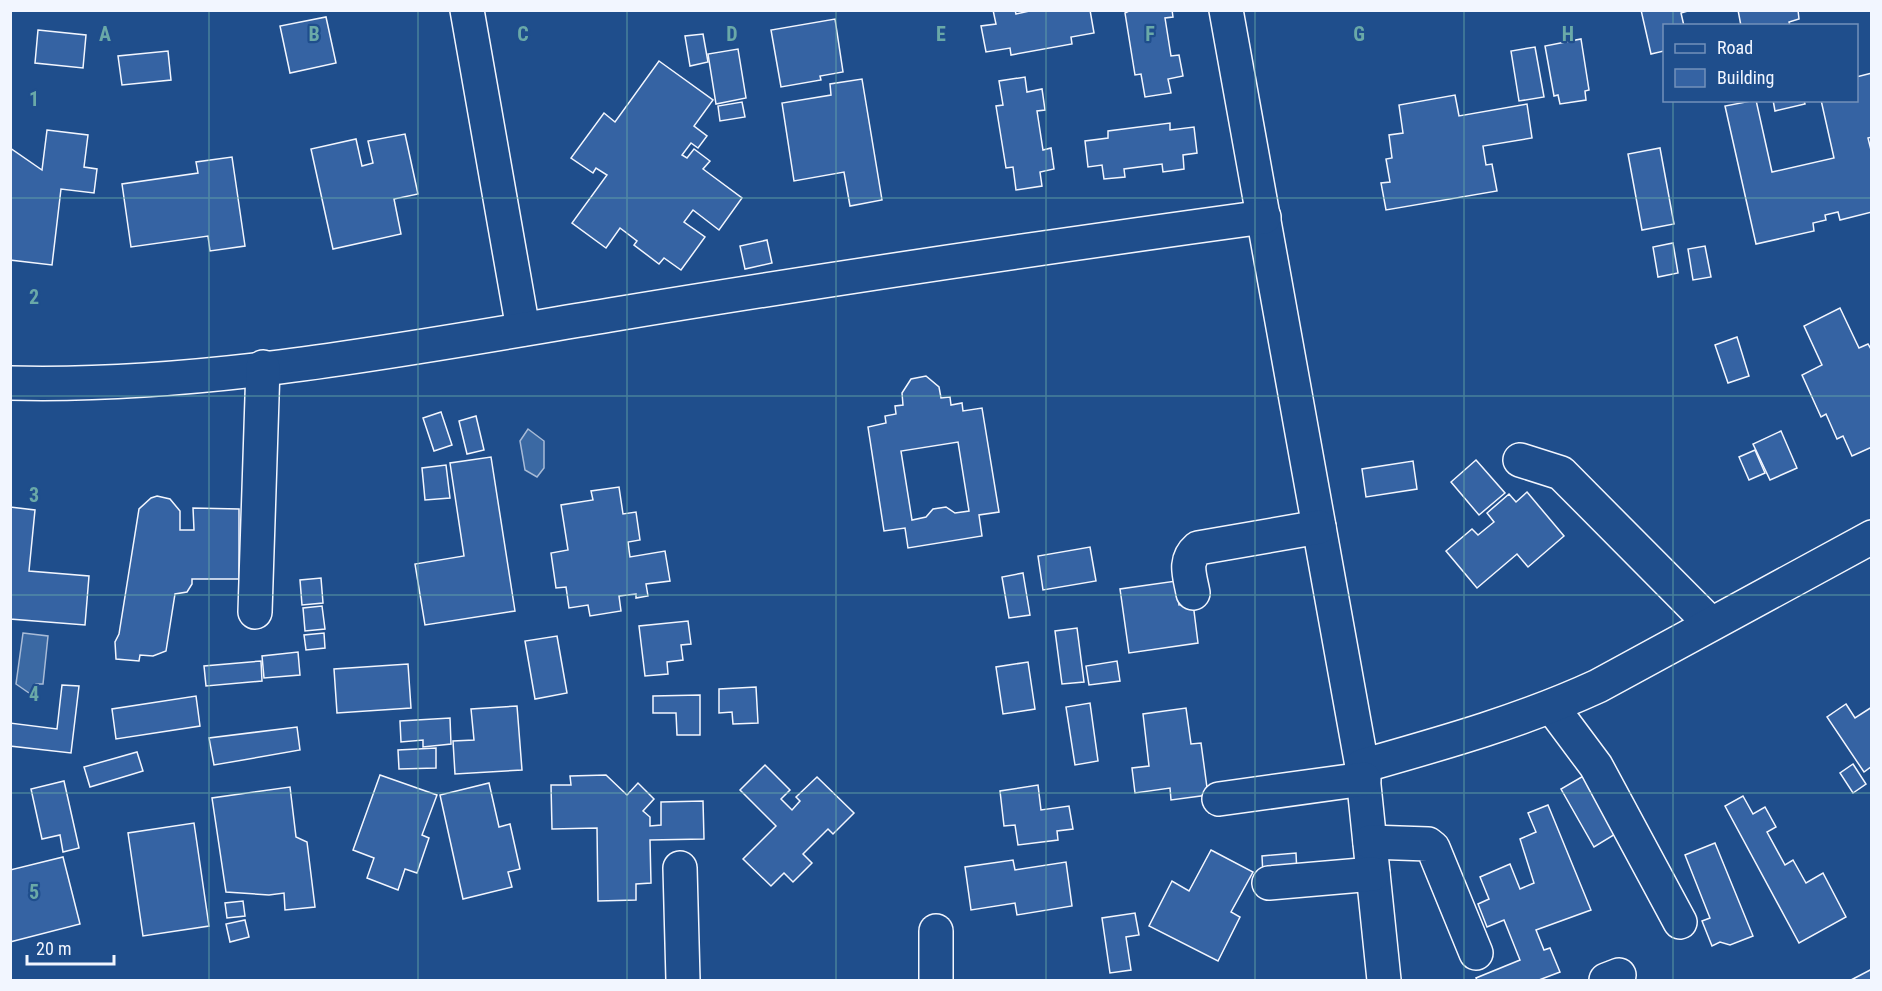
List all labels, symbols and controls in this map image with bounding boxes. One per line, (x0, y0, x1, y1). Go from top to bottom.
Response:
text: A (99, 22, 111, 46)
text: B (308, 22, 320, 46)
text: C (517, 22, 529, 46)
text: D (726, 22, 738, 46)
text: E (936, 22, 946, 46)
text: F (1145, 22, 1155, 46)
text: G (1353, 22, 1365, 46)
text: H (1562, 22, 1574, 46)
legend (1663, 24, 1858, 102)
text: Road (1717, 37, 1753, 58)
text: Building (1717, 67, 1774, 88)
text: 1 (29, 87, 39, 111)
text: 2 (29, 285, 39, 309)
text: 3 (29, 483, 39, 507)
text: 4 (29, 682, 39, 706)
text: 5 (29, 880, 39, 904)
scale bar (27, 928, 114, 966)
text: 20 m (36, 938, 71, 959)

